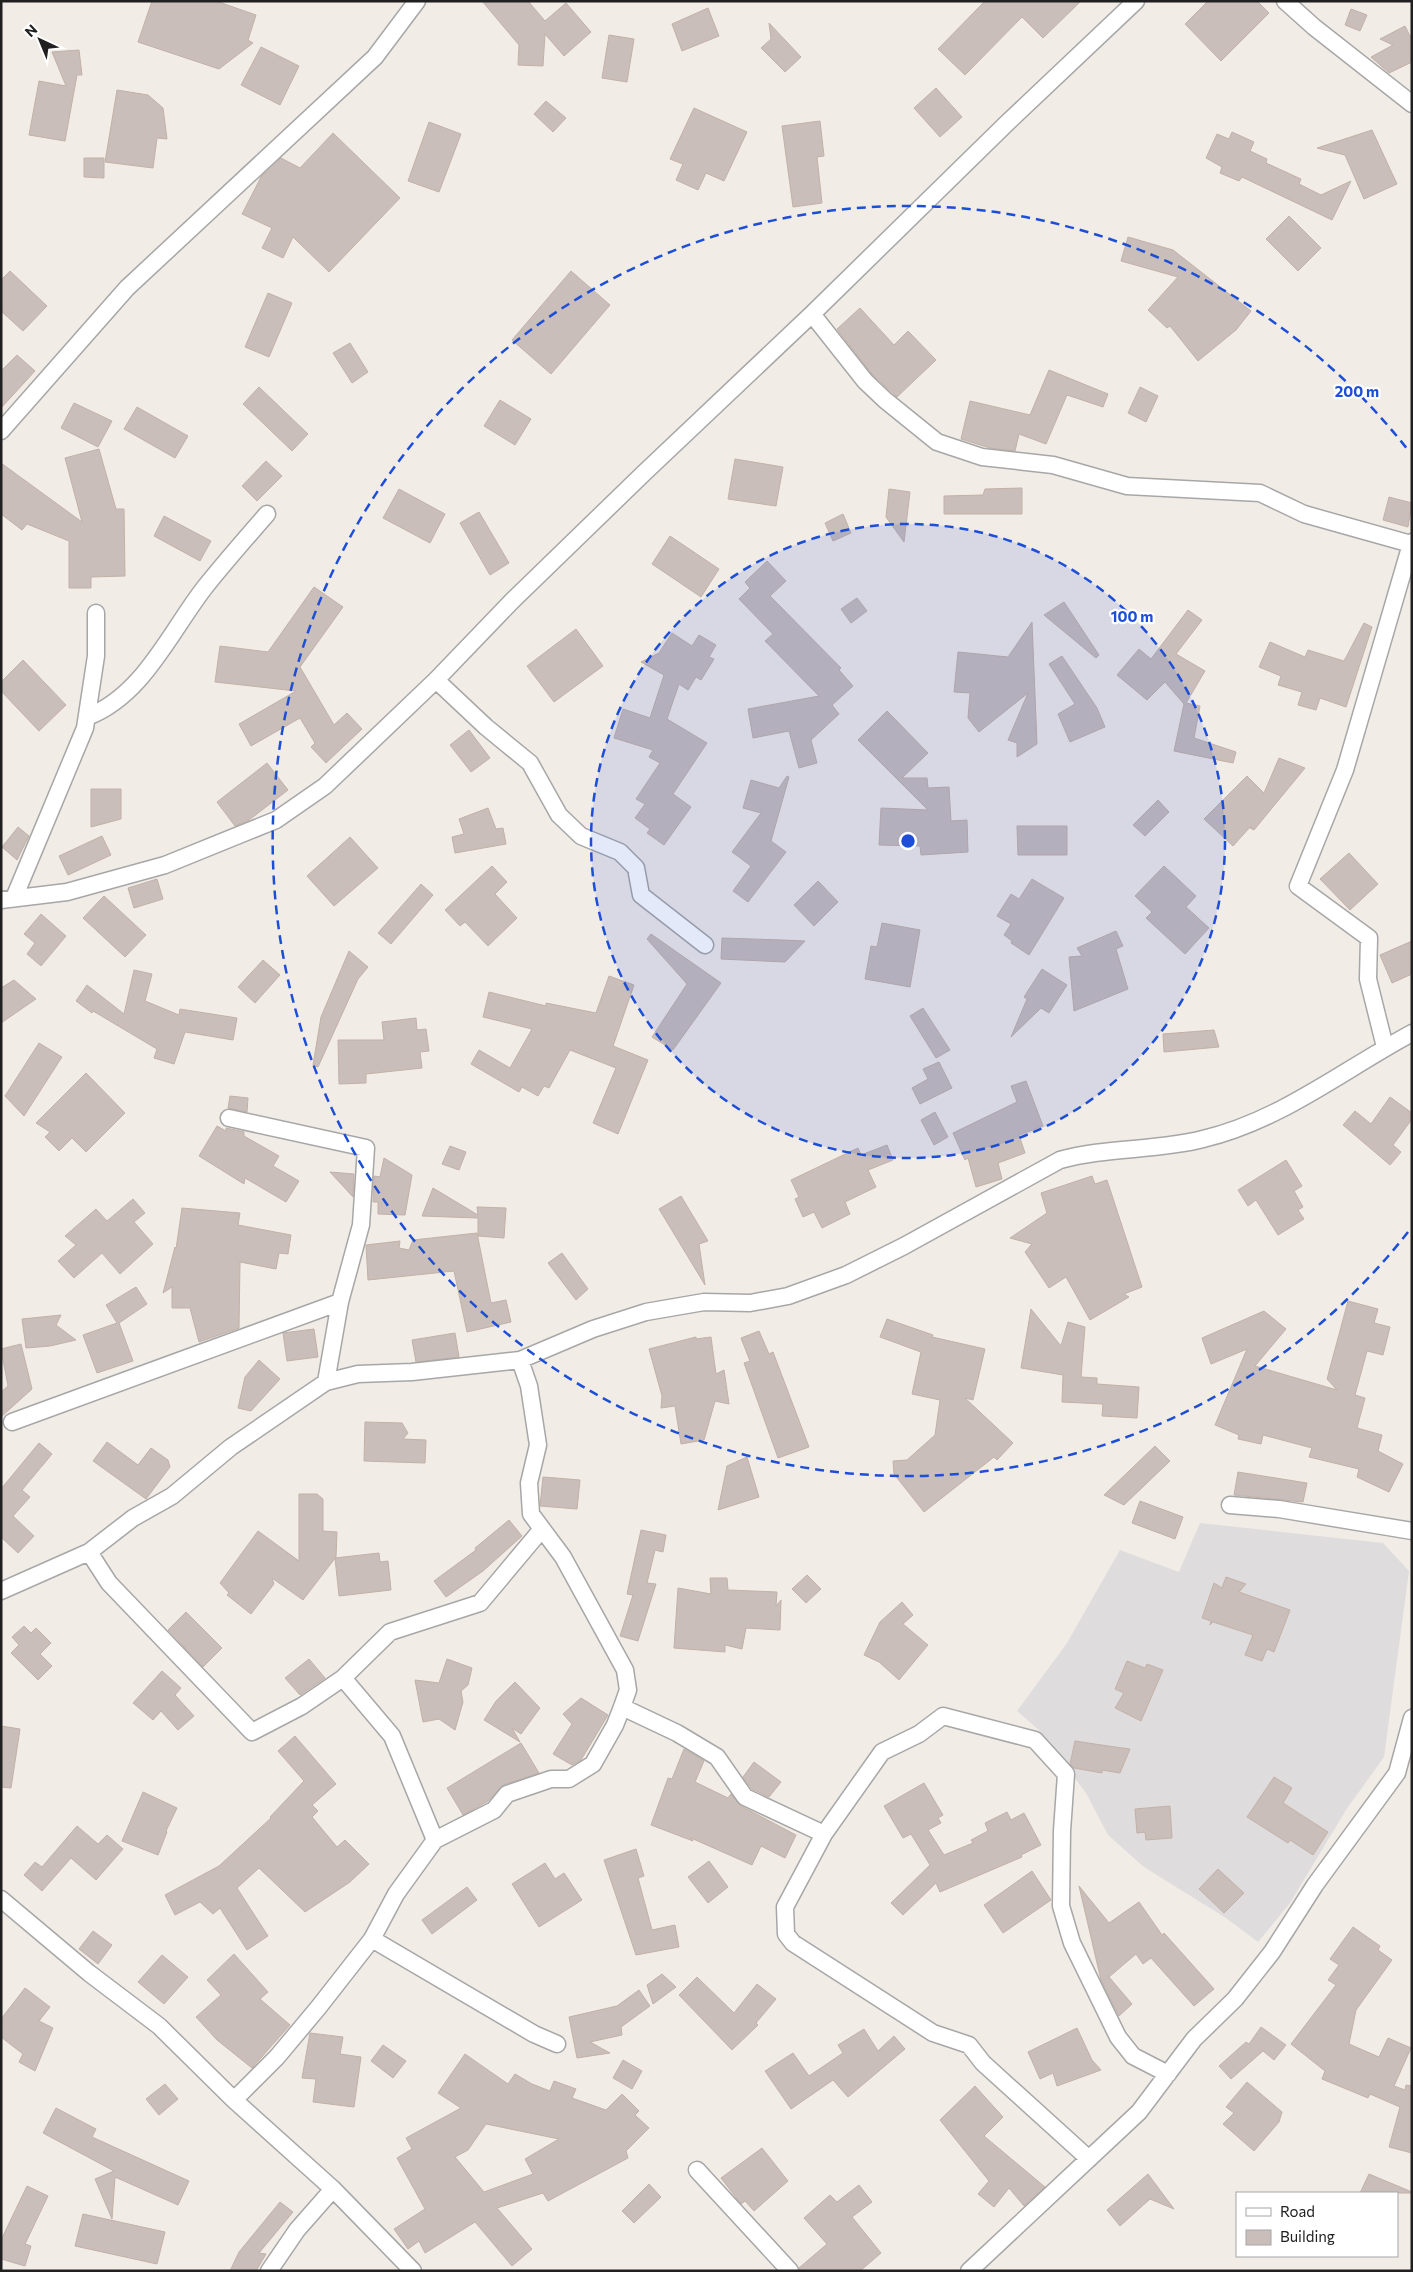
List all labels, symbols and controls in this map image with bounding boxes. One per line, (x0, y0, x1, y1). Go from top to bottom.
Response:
north arrow (15, 15, 65, 65)
text: N (21, 21, 40, 40)
text: 200 m (1335, 382, 1379, 400)
text: 100 m (1111, 607, 1153, 625)
centre of rings (899, 832, 917, 850)
legend (1236, 2192, 1398, 2257)
text: Road (1280, 2202, 1315, 2220)
text: Building (1280, 2227, 1335, 2245)

